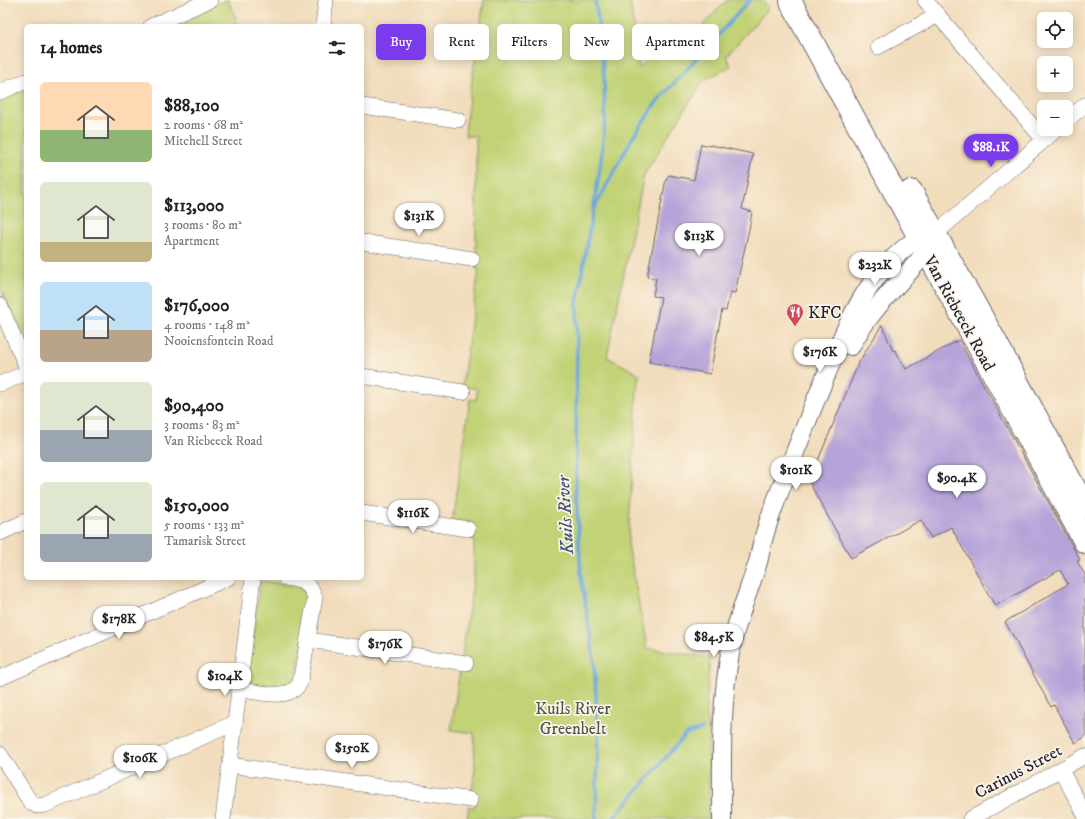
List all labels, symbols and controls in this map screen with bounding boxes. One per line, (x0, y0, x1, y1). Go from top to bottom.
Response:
map controls (1037, 12, 1073, 136)
button: locate (1037, 12, 1073, 48)
chip: Buy (376, 24, 426, 60)
chip: Rent (434, 24, 489, 60)
chip: Filters (497, 24, 562, 60)
chip: New (570, 24, 624, 60)
chip: Apartment (632, 24, 719, 60)
text: 14 homes (40, 37, 102, 59)
icon: filters (326, 37, 348, 59)
button: + (1037, 56, 1073, 92)
text: $88,100 (164, 95, 219, 117)
icon: home (72, 98, 120, 146)
button: − (1037, 100, 1073, 136)
text: 2 rooms · 68 m² (164, 117, 243, 133)
text: Mitchell Street (164, 133, 242, 149)
pin: $88.1K (958, 134, 1024, 168)
text: $88.1K (972, 139, 1010, 155)
text: $113,000 (164, 195, 224, 217)
icon: home (72, 198, 120, 246)
pin: $131K (391, 203, 447, 237)
text: $131K (404, 208, 434, 224)
text: 3 rooms · 80 m² (164, 217, 242, 233)
pin: $113K (671, 223, 727, 257)
text: $113K (684, 228, 714, 244)
text: Apartment (164, 233, 219, 249)
street label: Van Riebeeck Road (918, 251, 1000, 376)
pin: $232K (847, 252, 903, 286)
text: $232K (858, 257, 892, 273)
text: $176,000 (164, 295, 229, 317)
icon: home (72, 298, 120, 346)
restaurant icon: KFC (785, 302, 805, 327)
place label: KFC (808, 302, 842, 324)
text: 4 rooms · 148 m² (164, 317, 250, 333)
text: Nooiensfontein Road (164, 333, 273, 349)
pin: $176K (792, 339, 848, 373)
text: $176K (803, 344, 837, 360)
text: $90,400 (164, 395, 224, 417)
icon: home (72, 398, 120, 446)
text: 3 rooms · 83 m² (164, 417, 240, 433)
text: Van Riebeeck Road (164, 433, 263, 449)
pin: $101K (768, 457, 824, 491)
text: $101K (780, 462, 812, 478)
pin: $90.4K (924, 465, 990, 499)
text: $90.4K (937, 470, 977, 486)
water label: Kuils River (553, 473, 579, 556)
text: $150,000 (164, 495, 229, 517)
icon: home (72, 498, 120, 546)
pin: $116K (385, 500, 441, 534)
text: $116K (397, 505, 429, 521)
text: 5 rooms · 133 m² (164, 517, 244, 533)
text: Tamarisk Street (164, 533, 246, 549)
pin: $178K (91, 606, 147, 640)
text: $178K (102, 611, 136, 627)
pin: $84.5K (681, 624, 747, 658)
text: $84.5K (694, 629, 734, 645)
pin: $176K (357, 631, 413, 665)
text: $176K (368, 636, 402, 652)
pin: $104K (197, 663, 253, 697)
text: $104K (207, 668, 243, 684)
park label: Kuils River Greenbelt (535, 698, 611, 740)
pin: $150K (324, 735, 380, 769)
street label: Carinus Street (971, 739, 1066, 804)
text: $150K (335, 740, 369, 756)
pin: $106K (112, 745, 168, 779)
text: $106K (123, 750, 157, 766)

